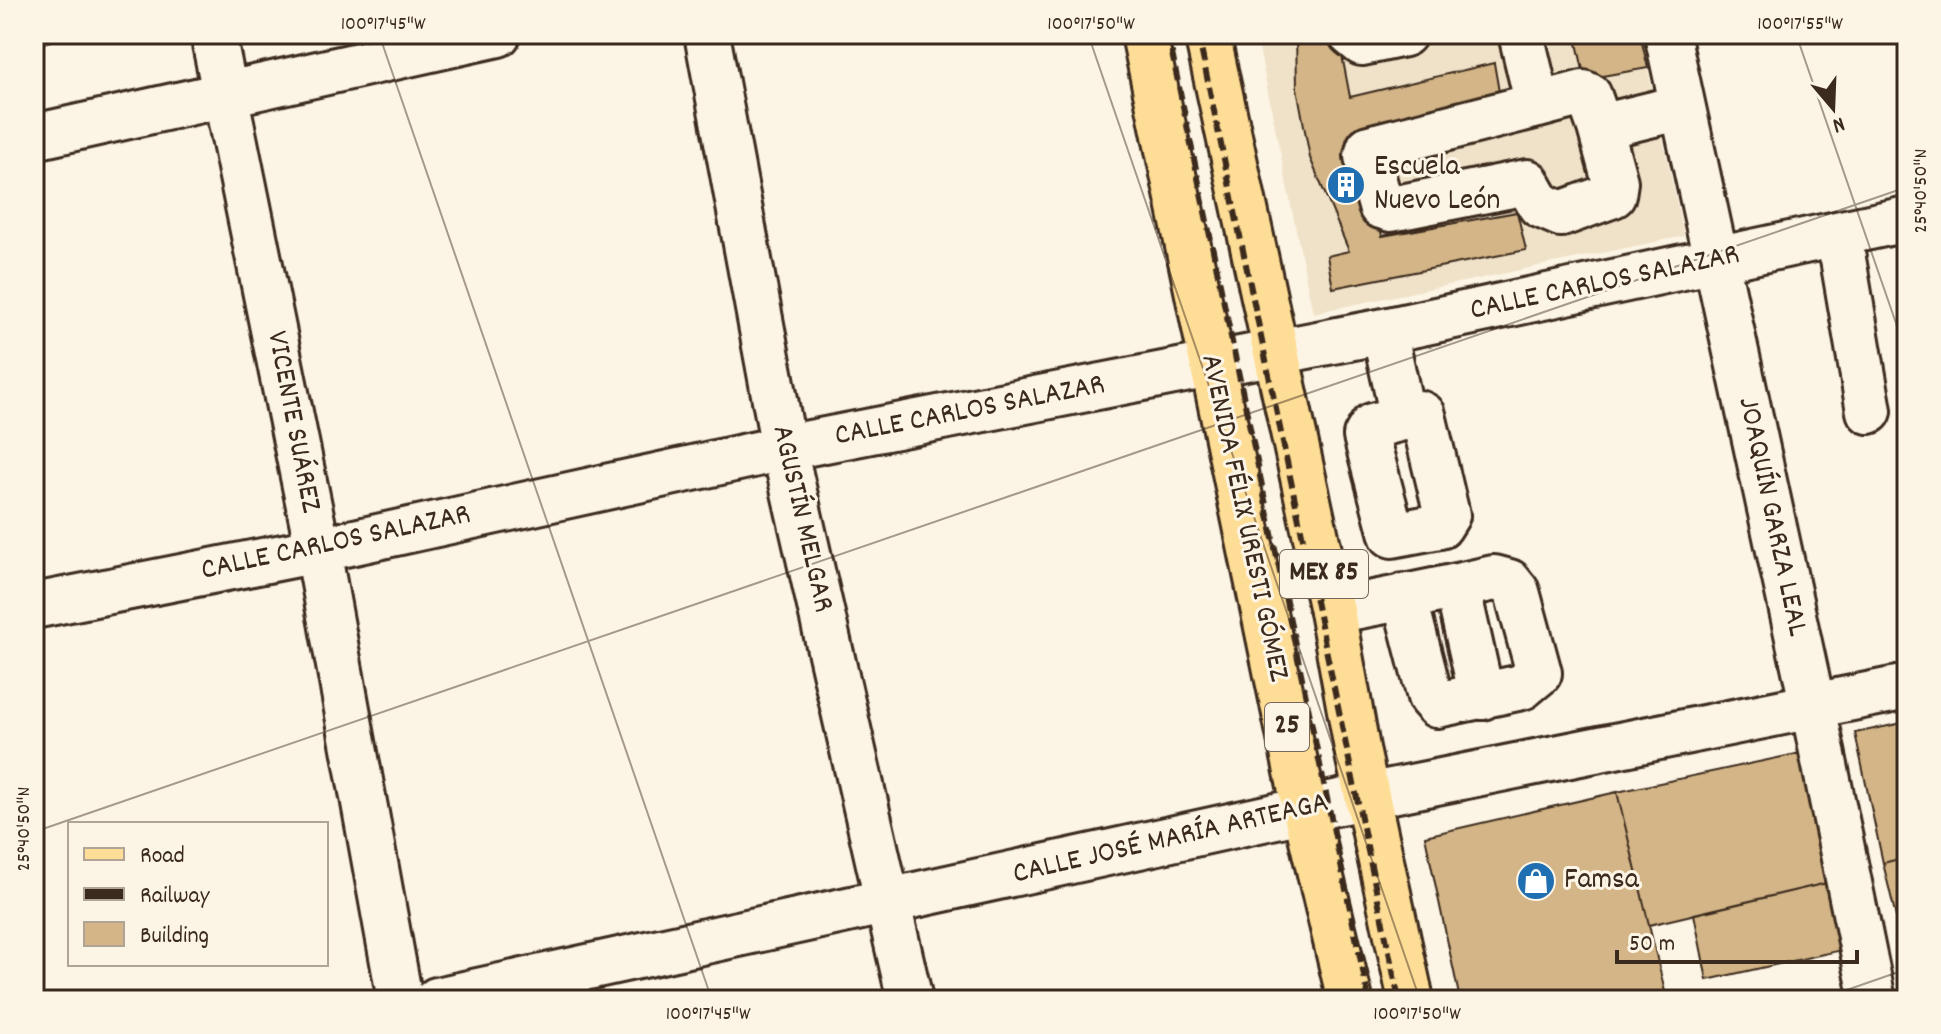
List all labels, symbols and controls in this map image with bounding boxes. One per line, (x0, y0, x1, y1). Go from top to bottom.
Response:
text: 100°17'45"W (341, 11, 426, 39)
text: 100°17'50"W (1047, 11, 1135, 39)
text: 100°17'55"W (1757, 11, 1843, 39)
north arrow (1793, 68, 1873, 148)
text: N (1828, 107, 1849, 140)
place label: Escuela Nuevo León (1374, 147, 1500, 224)
text: 25°40'50"N (1908, 149, 1936, 233)
building icon: Escuela Nuevo León (1325, 164, 1367, 206)
street label: CALLE CARLOS SALAZAR (1466, 234, 1744, 334)
street label: VICENTE SUÁREZ (253, 328, 331, 517)
street label: AVENIDA FÉLIX URESTI GÓMEZ (1187, 351, 1299, 686)
street label: CALLE CARLOS SALAZAR (831, 365, 1109, 459)
street label: JOAQUÍN GARZA LEAL (1725, 393, 1817, 641)
street label: AGUSTÍN MELGAR (759, 421, 843, 617)
street label: CALLE CARLOS SALAZAR (197, 494, 475, 594)
road number: MEX 85 (1280, 550, 1368, 598)
road number: 25 (1265, 703, 1309, 751)
street label: CALLE JOSÉ MARÍA ARTEAGA (1009, 783, 1333, 897)
text: 25°40'50"N (11, 787, 39, 871)
legend (68, 822, 328, 966)
text: Road (140, 840, 185, 874)
shop icon: Famsa (1515, 860, 1557, 902)
place label: Famsa (1564, 860, 1640, 903)
text: Railway (140, 880, 211, 914)
scale bar (1617, 914, 1857, 964)
text: Building (140, 920, 209, 954)
text: 50 m (1629, 928, 1675, 962)
text: 100°17'45"W (666, 1001, 751, 1029)
text: 100°17'50"W (1373, 1001, 1461, 1029)

